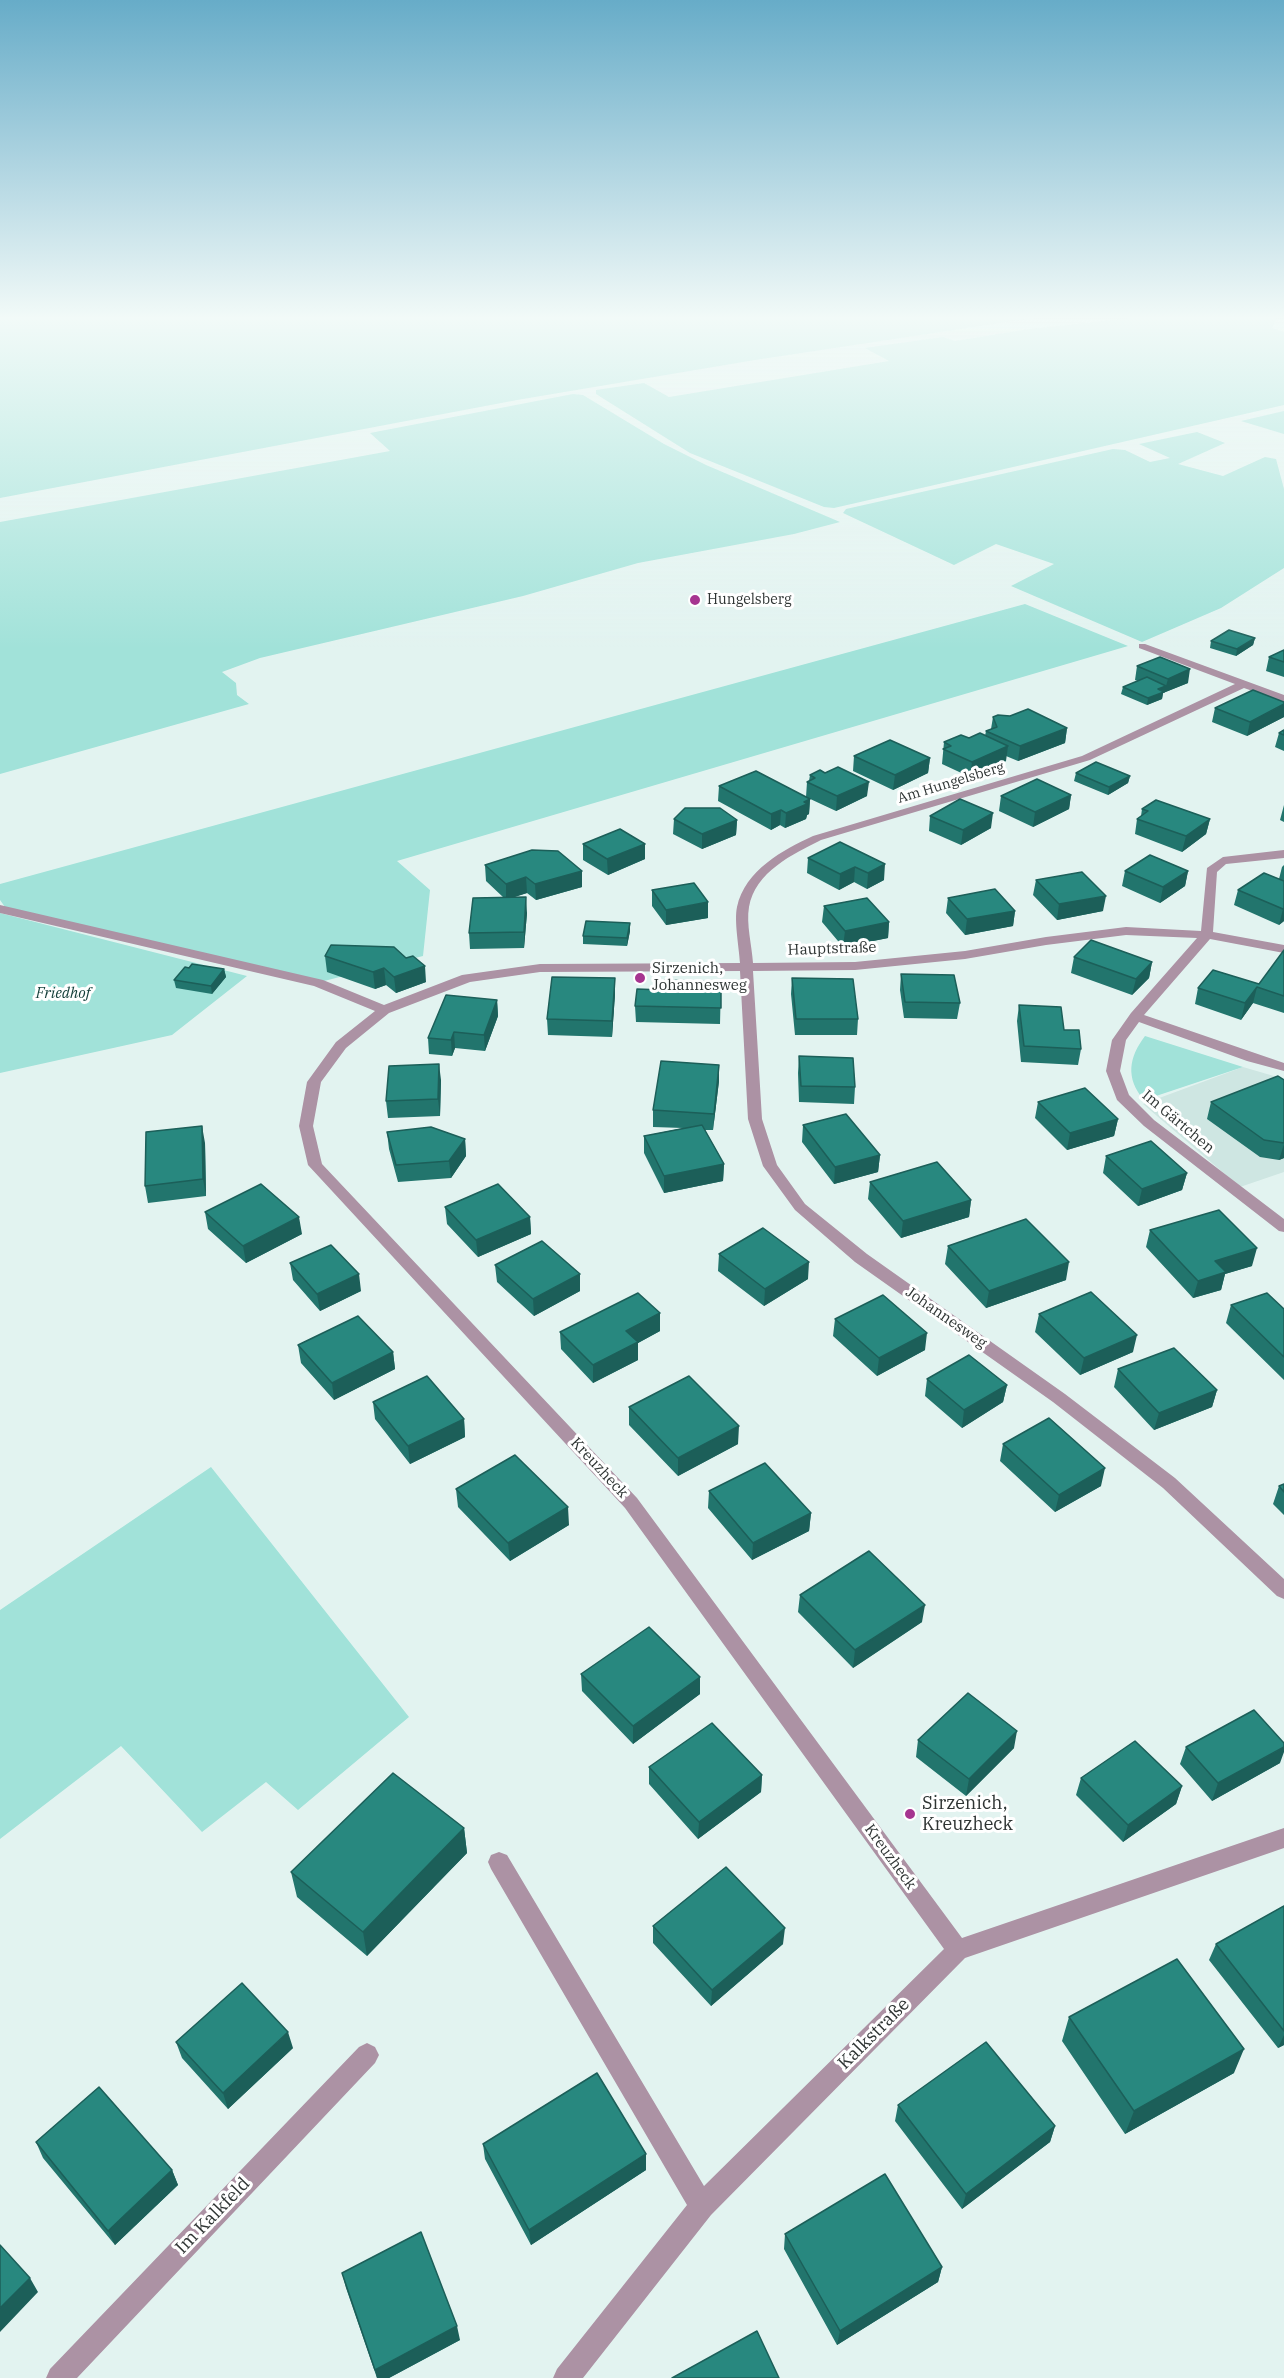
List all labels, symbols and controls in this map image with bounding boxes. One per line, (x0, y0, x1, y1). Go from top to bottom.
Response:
place label: Hungelsberg (707, 592, 792, 608)
marker: Hungelsberg (688, 593, 702, 607)
street label: Am Hungelsberg (896, 759, 1006, 807)
street label: Hauptstraße (787, 938, 877, 960)
place label: Sirzenich, Johannesweg (652, 960, 747, 995)
marker: Sirzenich, Johannesweg (633, 971, 647, 985)
park label: Friedhof (36, 985, 90, 1003)
street label: Im Gärtchen (1138, 1087, 1218, 1157)
street label: Johannesweg (902, 1283, 990, 1353)
street label: Kreuzheck (567, 1434, 631, 1502)
place label: Sirzenich, Kreuzheck (922, 1793, 1013, 1836)
marker: Sirzenich, Kreuzheck (903, 1807, 917, 1821)
street label: Kreuzheck (860, 1821, 920, 1893)
street label: Kalkstraße (834, 1994, 914, 2074)
street label: Im Kalkfeld (171, 2173, 255, 2259)

